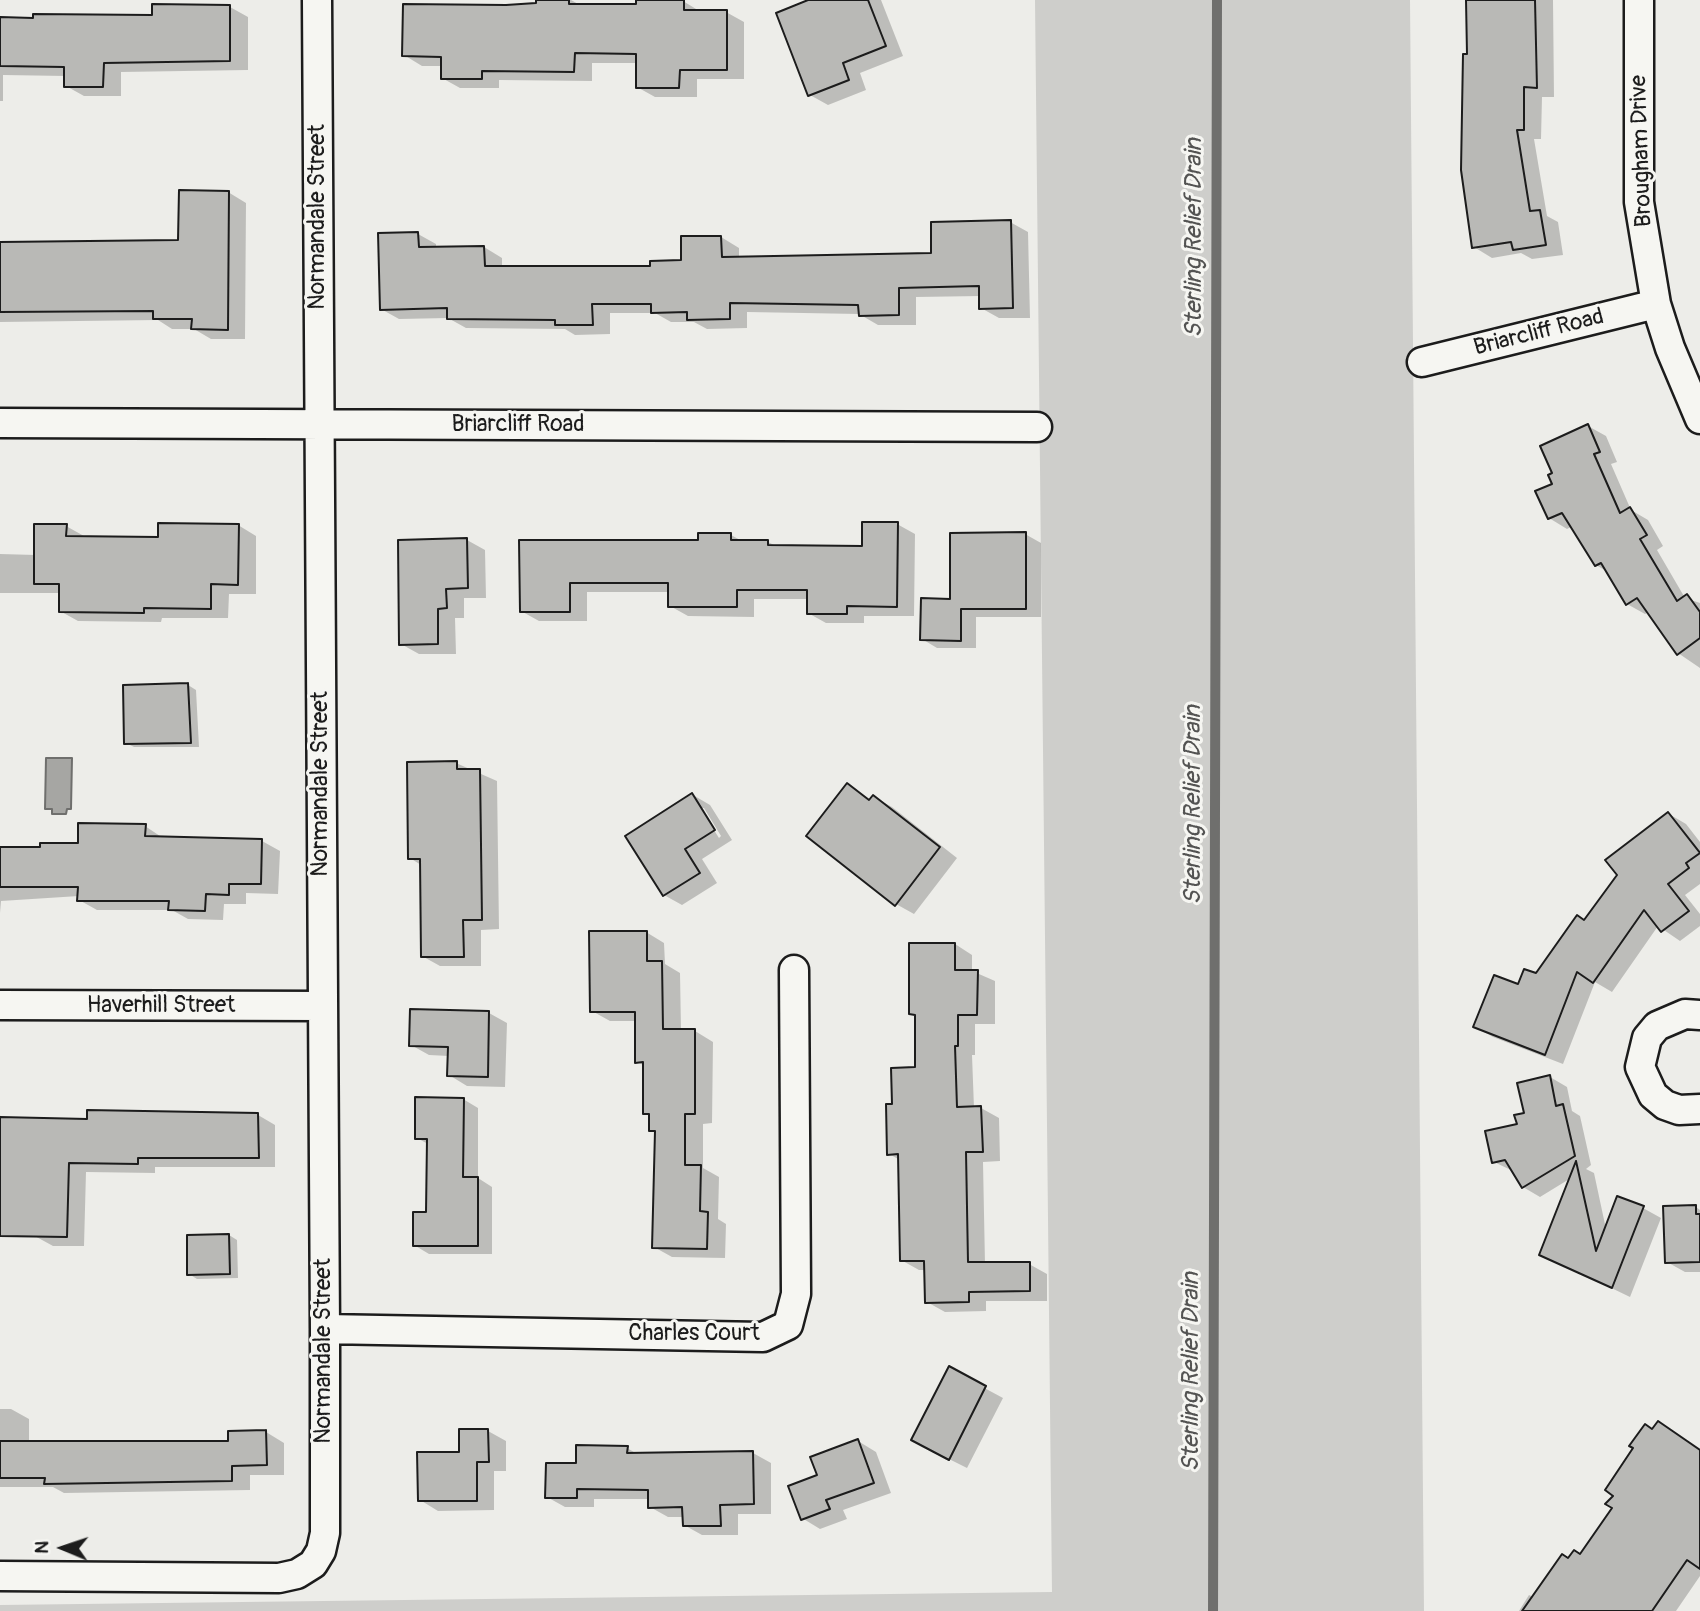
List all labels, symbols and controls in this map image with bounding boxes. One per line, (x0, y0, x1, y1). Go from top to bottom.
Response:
street label: Brougham Drive (1626, 74, 1658, 228)
street label: Normandale Street (304, 124, 332, 310)
water label: Sterling Relief Drain (1181, 138, 1209, 338)
street label: Briarcliff Road (1471, 304, 1607, 362)
street label: Briarcliff Road (451, 411, 585, 439)
street label: Normandale Street (307, 691, 335, 877)
water label: Sterling Relief Drain (1180, 705, 1208, 905)
street label: Haverhill Street (87, 992, 235, 1020)
street label: Normandale Street (310, 1258, 338, 1444)
water label: Sterling Relief Drain (1178, 1272, 1206, 1472)
street label: Charles Court (628, 1320, 760, 1348)
north arrow (28, 1513, 98, 1583)
text: N (30, 1540, 54, 1554)

